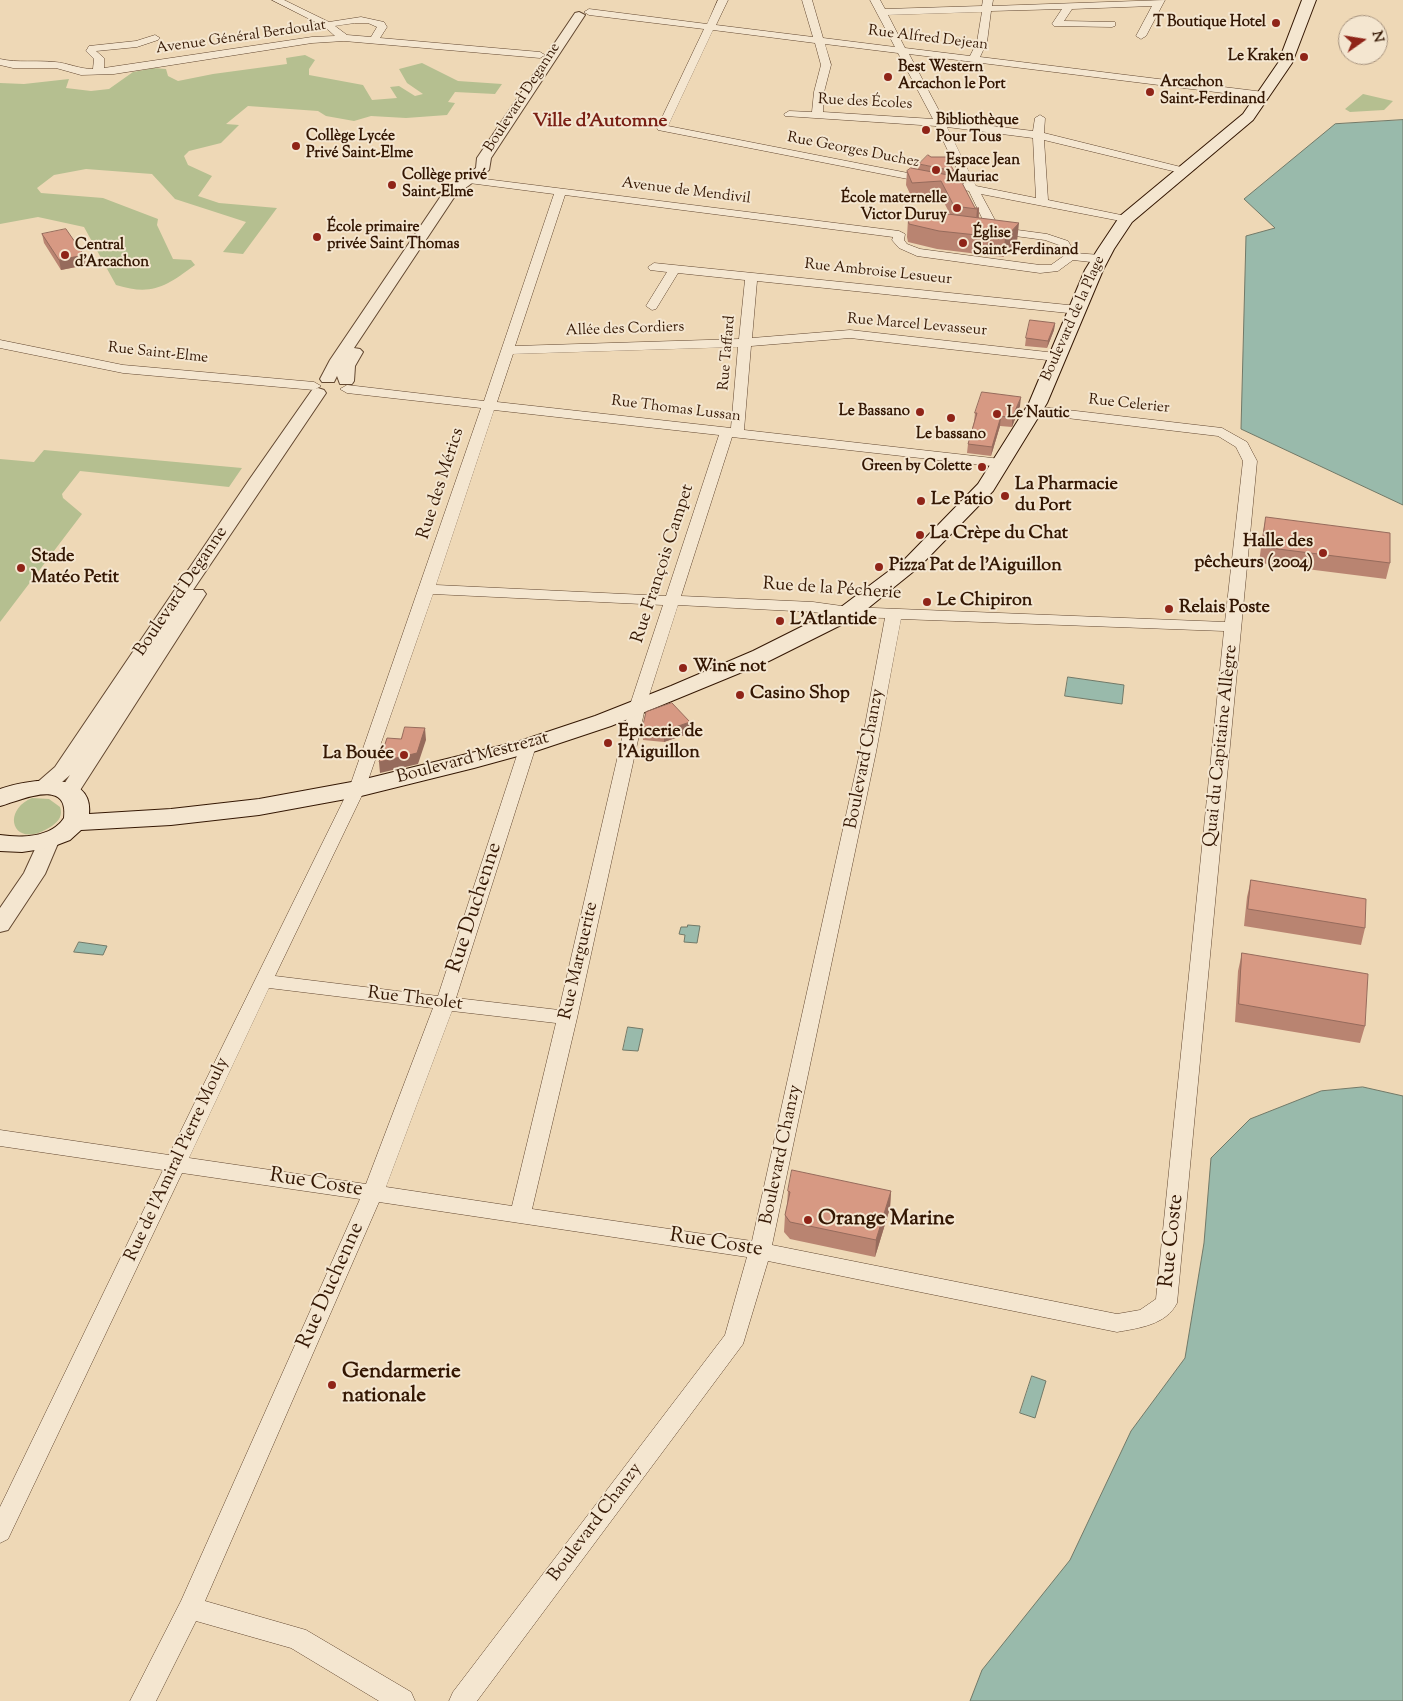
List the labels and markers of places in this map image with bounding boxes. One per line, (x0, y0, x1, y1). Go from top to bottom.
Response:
place label: T Boutique Hotel (1153, 14, 1266, 32)
marker: T Boutique Hotel (1270, 17, 1282, 29)
place label: Le Kraken (1228, 48, 1294, 66)
marker: Le Kraken (1298, 51, 1310, 63)
place label: Best Western Arcachon le Port (898, 59, 1006, 94)
marker: Best Western Arcachon le Port (882, 71, 894, 83)
place label: Arcachon Saint-Ferdinand (1160, 74, 1265, 109)
marker: Arcachon Saint-Ferdinand (1144, 86, 1156, 98)
place label: Bibliothèque Pour Tous (936, 112, 1019, 147)
marker: Bibliothèque Pour Tous (920, 124, 932, 136)
place label: Collège Lycée Privé Saint-Elme (306, 128, 413, 163)
marker: Collège Lycée Privé Saint-Elme (290, 140, 302, 152)
place label: Espace Jean Mauriac (946, 152, 1020, 187)
marker: Espace Jean Mauriac (930, 164, 942, 176)
place label: Collège privé Saint-Elme (402, 167, 487, 202)
marker: Collège privé Saint-Elme (386, 179, 398, 191)
place label: École maternelle Victor Duruy (841, 190, 947, 225)
marker: École maternelle Victor Duruy (951, 202, 963, 214)
place label: École primaire privée Saint Thomas (327, 219, 459, 254)
place label: Église Saint-Ferdinand (973, 225, 1078, 260)
marker: École primaire privée Saint Thomas (311, 231, 323, 243)
place label: Central d'Arcachon (75, 237, 149, 272)
marker: Église Saint-Ferdinand (957, 237, 969, 249)
marker: Central d'Arcachon (59, 249, 71, 261)
place label: Le Bassano (839, 403, 910, 421)
place label: Le Nautic (1007, 405, 1070, 423)
marker: Le Bassano (914, 406, 926, 418)
marker: Le Nautic (991, 408, 1003, 420)
marker: Le bassano (945, 412, 957, 424)
place label: Le bassano (916, 426, 986, 444)
place label: Green by Colette (862, 458, 972, 476)
marker: Green by Colette (976, 461, 988, 473)
place label: La Pharmacie du Port (1015, 475, 1118, 518)
place label: Le Patio (931, 490, 993, 512)
marker: La Pharmacie du Port (999, 490, 1011, 502)
marker: Le Patio (915, 495, 927, 507)
place label: La Crèpe du Chat (930, 524, 1068, 546)
marker: La Crèpe du Chat (914, 529, 926, 541)
place label: Halle des pêcheurs (2004) (1194, 532, 1313, 574)
place label: Stade Matéo Petit (31, 547, 119, 590)
marker: Halle des pêcheurs (2004) (1317, 547, 1329, 559)
place label: Pizza Pat de l'Aiguillon (889, 556, 1062, 578)
marker: Pizza Pat de l'Aiguillon (873, 561, 885, 573)
marker: Stade Matéo Petit (15, 562, 27, 574)
place label: Le Chipiron (937, 591, 1032, 613)
marker: Le Chipiron (921, 596, 933, 608)
place label: Relais Poste (1179, 598, 1270, 620)
marker: Relais Poste (1163, 603, 1175, 615)
place label: L'Atlantide (790, 610, 877, 632)
marker: L'Atlantide (774, 615, 786, 627)
place label: Wine not (693, 657, 766, 679)
marker: Wine not (677, 662, 689, 674)
place label: Casino Shop (750, 684, 850, 706)
marker: Casino Shop (734, 689, 746, 701)
place label: Epicerie de l'Aiguillon (618, 722, 703, 764)
marker: Epicerie de l'Aiguillon (602, 737, 614, 749)
place label: La Bouée (323, 744, 394, 766)
marker: La Bouée (398, 749, 410, 761)
place label: Orange Marine (818, 1207, 955, 1233)
marker: Orange Marine (802, 1214, 814, 1226)
place label: Gendarmerie nationale (342, 1360, 461, 1410)
marker: Gendarmerie nationale (326, 1379, 338, 1391)

